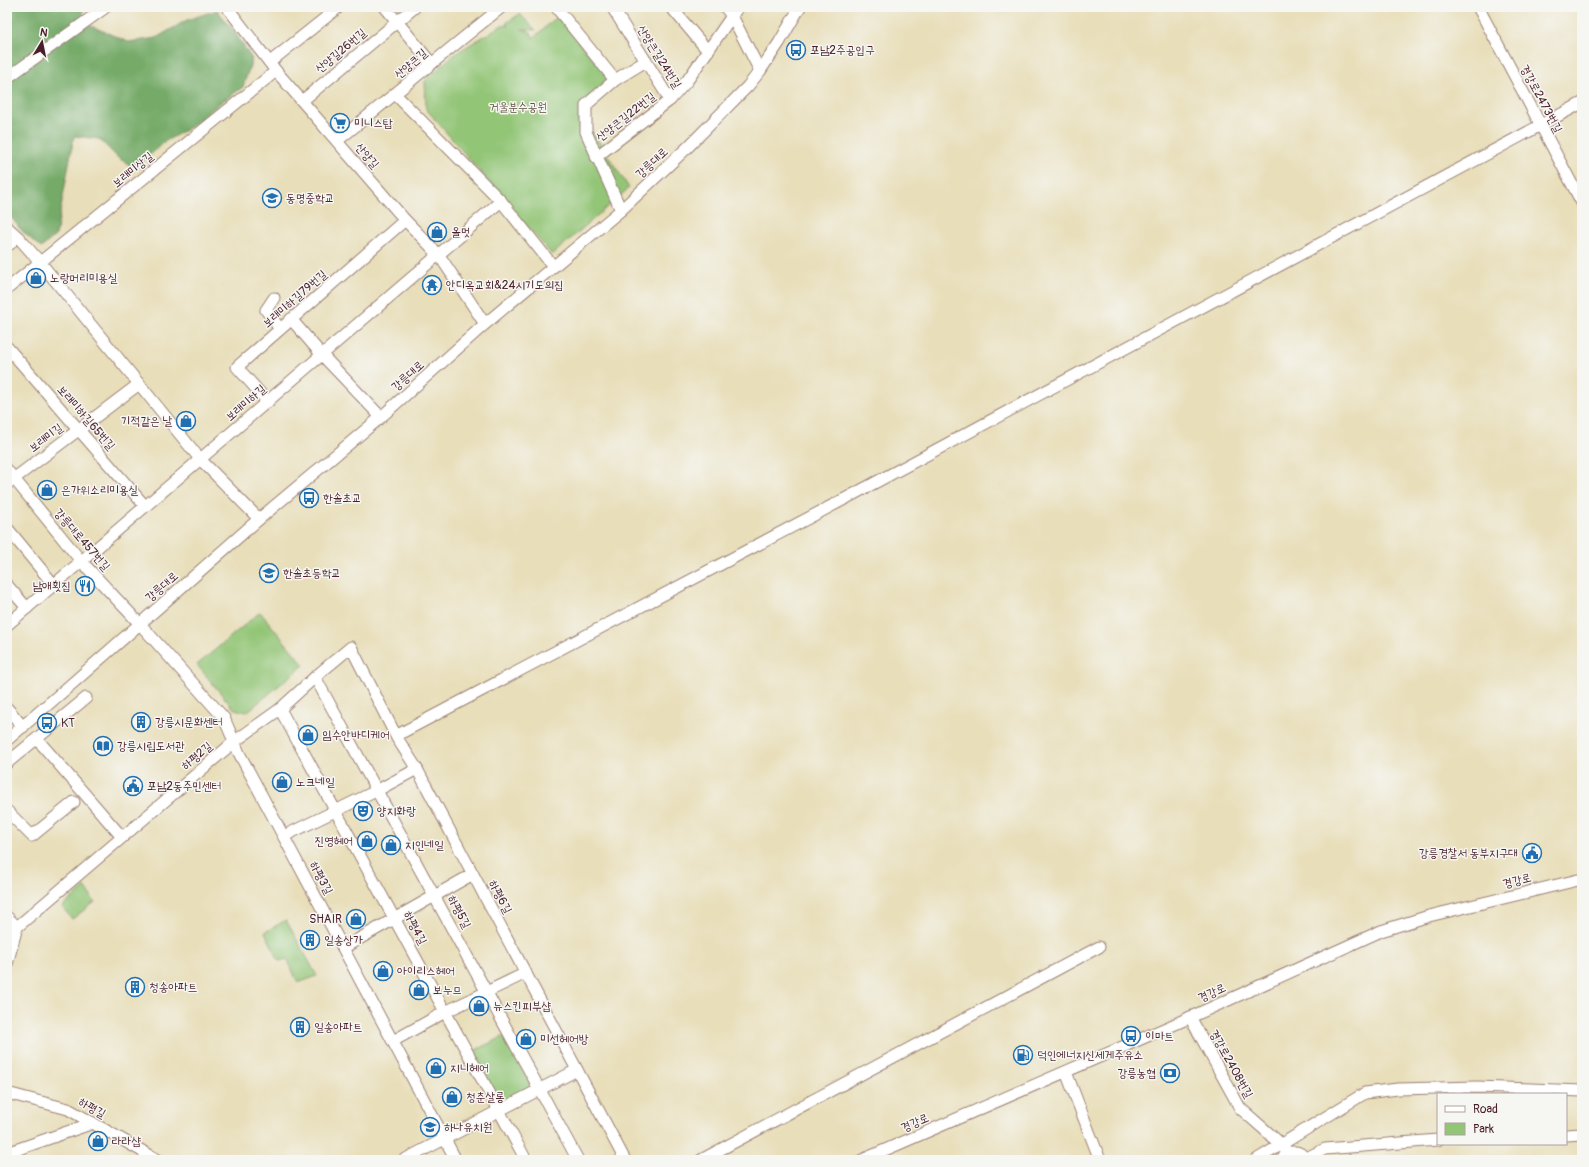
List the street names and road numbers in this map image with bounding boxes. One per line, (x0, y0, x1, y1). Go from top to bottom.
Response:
street label: 산양큰길24번길 (634, 23, 685, 92)
street label: 산양길26번길 (312, 25, 370, 77)
street label: 산양큰길 (392, 45, 431, 82)
street label: 경강로2473번길 (1517, 62, 1565, 136)
street label: 산양큰길22번길 (593, 89, 659, 145)
street label: 산양길 (352, 140, 382, 172)
street label: 강릉대로 (633, 144, 671, 182)
street label: 보래미상길 (110, 149, 157, 191)
street label: 보래미하길79번길 (260, 267, 330, 331)
street label: 강릉대로 (389, 358, 427, 394)
street label: 보래미하길 (223, 381, 269, 424)
street label: 보래미하길65번길 (54, 382, 118, 454)
street label: 보래미길 (26, 420, 66, 456)
street label: 강릉대로457번길 (51, 506, 113, 575)
street label: 강릉대로 (143, 569, 181, 605)
street label: 하평2길 (179, 739, 216, 773)
street label: 하평3길 (306, 859, 336, 898)
street label: 경강로 (1501, 870, 1533, 892)
street label: 하평6길 (485, 878, 515, 917)
street label: 하평5길 (444, 893, 474, 931)
street label: 하평4길 (400, 909, 430, 948)
street label: 경강로 (1196, 980, 1228, 1006)
street label: 경강로2408번길 (1206, 1027, 1256, 1101)
street label: 하평길 (76, 1094, 109, 1122)
street label: 경강로 (899, 1110, 931, 1136)

